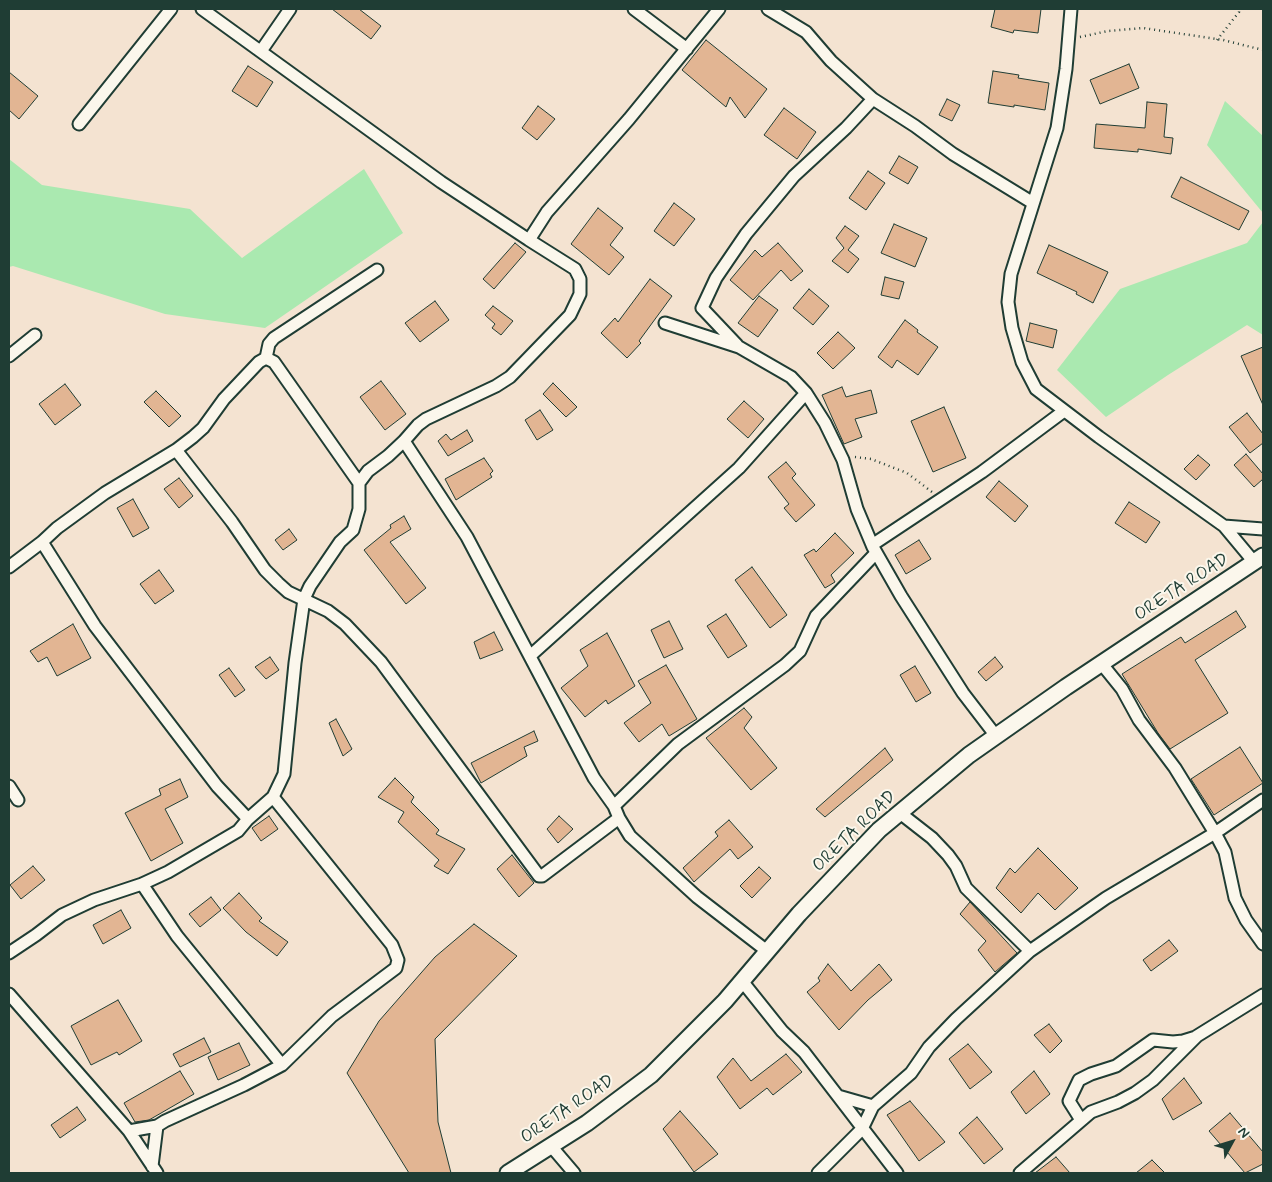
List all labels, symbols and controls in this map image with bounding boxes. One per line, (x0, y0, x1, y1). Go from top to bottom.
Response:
street label: ORETA ROAD (1131, 549, 1233, 627)
street label: ORETA ROAD (809, 787, 901, 877)
street label: ORETA ROAD (517, 1071, 619, 1149)
north arrow (1207, 1117, 1257, 1167)
text: N (1234, 1123, 1254, 1142)

